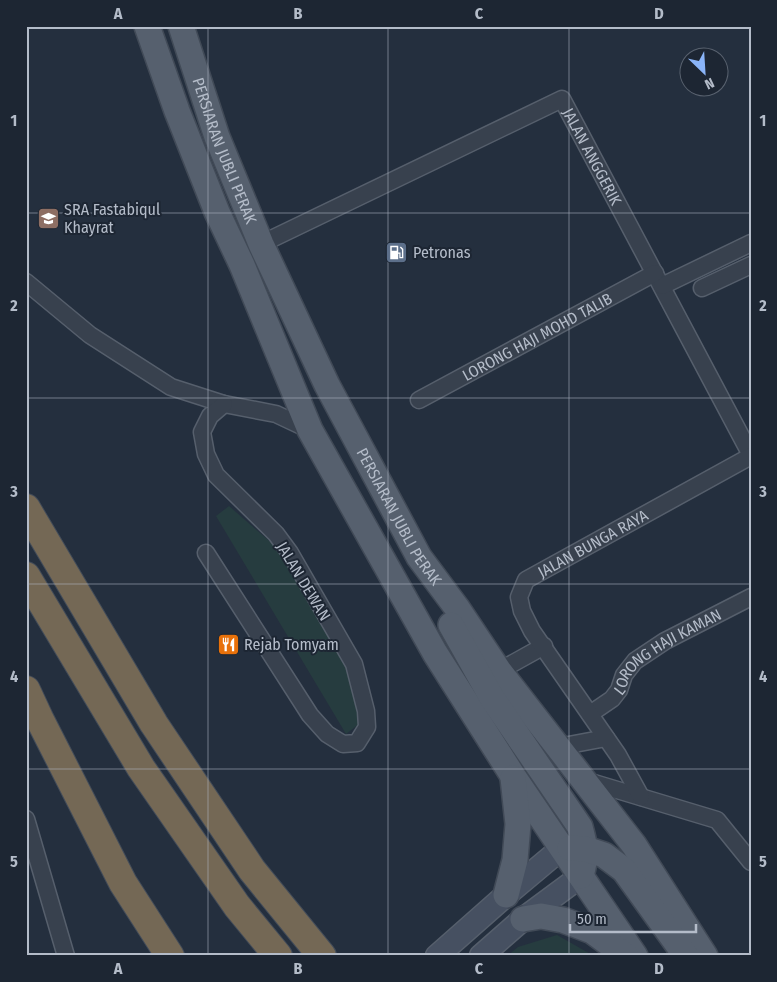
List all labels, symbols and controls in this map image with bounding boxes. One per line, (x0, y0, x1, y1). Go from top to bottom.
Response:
text: A (113, 4, 123, 23)
text: B (294, 4, 303, 23)
text: C (475, 4, 484, 23)
text: D (654, 4, 664, 23)
north arrow (680, 48, 730, 98)
text: N (702, 74, 717, 93)
street label: PERSIARAN JUBLI PERAK (188, 75, 261, 227)
street label: JALAN ANGGERIK (558, 105, 626, 209)
text: 1 (11, 111, 17, 130)
text: 1 (760, 111, 766, 130)
place label: SRA Fastabiqul Khayrat (64, 200, 160, 237)
school or university icon: SRA Fastabiqul Khayrat (36, 206, 60, 230)
fuel station icon: Petronas (385, 240, 409, 264)
place label: Petronas (413, 243, 471, 262)
street label: LORONG HAJI MOHD TALIB (459, 289, 616, 385)
text: 2 (9, 296, 18, 315)
text: 2 (758, 296, 767, 315)
street label: PERSIARAN JUBLI PERAK (352, 445, 446, 589)
text: 3 (9, 482, 18, 501)
text: 3 (758, 482, 767, 501)
street label: JALAN BUNGA RAYA (534, 505, 652, 582)
street label: JALAN DEWAN (273, 538, 335, 624)
street label: LORONG HAJI KAMAN (610, 605, 724, 699)
restaurant icon: Rejab Tomyam (216, 632, 240, 656)
place label: Rejab Tomyam (244, 635, 339, 654)
text: 4 (10, 667, 18, 686)
text: 4 (759, 667, 767, 686)
text: 5 (10, 852, 18, 871)
text: 5 (759, 852, 767, 871)
scale bar (570, 902, 696, 934)
text: 50 m (577, 910, 607, 928)
text: A (113, 959, 123, 978)
text: B (294, 959, 303, 978)
text: C (475, 959, 484, 978)
text: D (654, 959, 664, 978)

